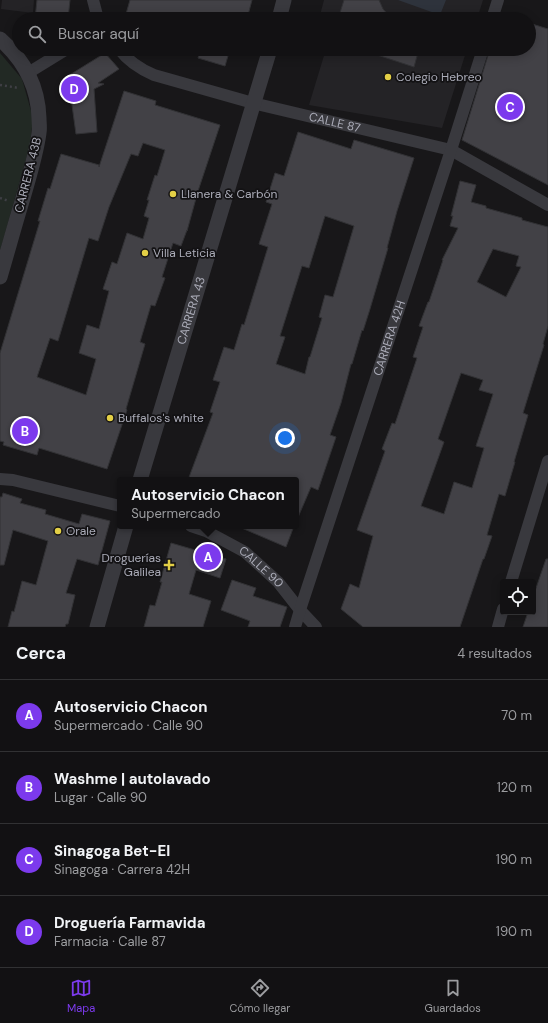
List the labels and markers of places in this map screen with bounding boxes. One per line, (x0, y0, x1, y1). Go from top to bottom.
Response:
place label: Colegio Hebreo (396, 69, 482, 85)
marker: Colegio Hebreo (383, 72, 393, 82)
pin: D (61, 74, 87, 104)
pin: C (497, 92, 523, 122)
place label: Llanera & Carbón (181, 186, 278, 202)
marker: Llanera & Carbón (168, 189, 178, 199)
place label: Villa Leticia (153, 245, 216, 261)
marker: Villa Leticia (140, 248, 150, 258)
place label: Buffalos's white (118, 410, 204, 426)
marker: Buffalos's white (105, 413, 115, 423)
pin: B (12, 416, 38, 446)
place label: Orale (66, 523, 96, 539)
marker: Orale (53, 526, 63, 536)
pin: A (195, 542, 221, 572)
place label: Droguerías Galilea (102, 550, 161, 580)
marker: Droguerías Galilea (164, 560, 174, 570)

